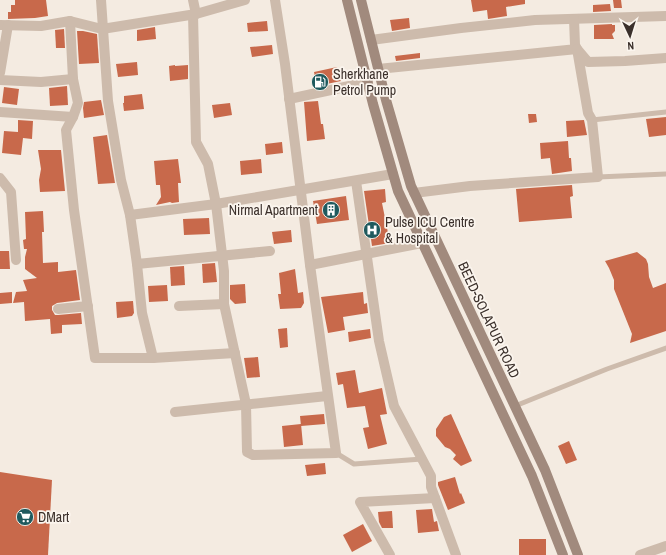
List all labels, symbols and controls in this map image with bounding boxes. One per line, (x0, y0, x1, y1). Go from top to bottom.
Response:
north arrow (610, 16, 650, 56)
text: N (627, 39, 634, 53)
place label: Sherkhane Petrol Pump (333, 65, 396, 99)
fuel station icon: Sherkhane Petrol Pump (310, 72, 330, 92)
building icon: Nirmal Apartment (321, 200, 341, 220)
place label: Nirmal Apartment (229, 201, 318, 219)
place label: Pulse ICU Centre & Hospital (385, 213, 474, 247)
hospital icon: Pulse ICU Centre & Hospital (362, 220, 382, 240)
street label: BEED-SOLAPUR ROAD (454, 259, 524, 381)
supermarket icon: DMart (15, 507, 35, 527)
place label: DMart (38, 508, 69, 526)

